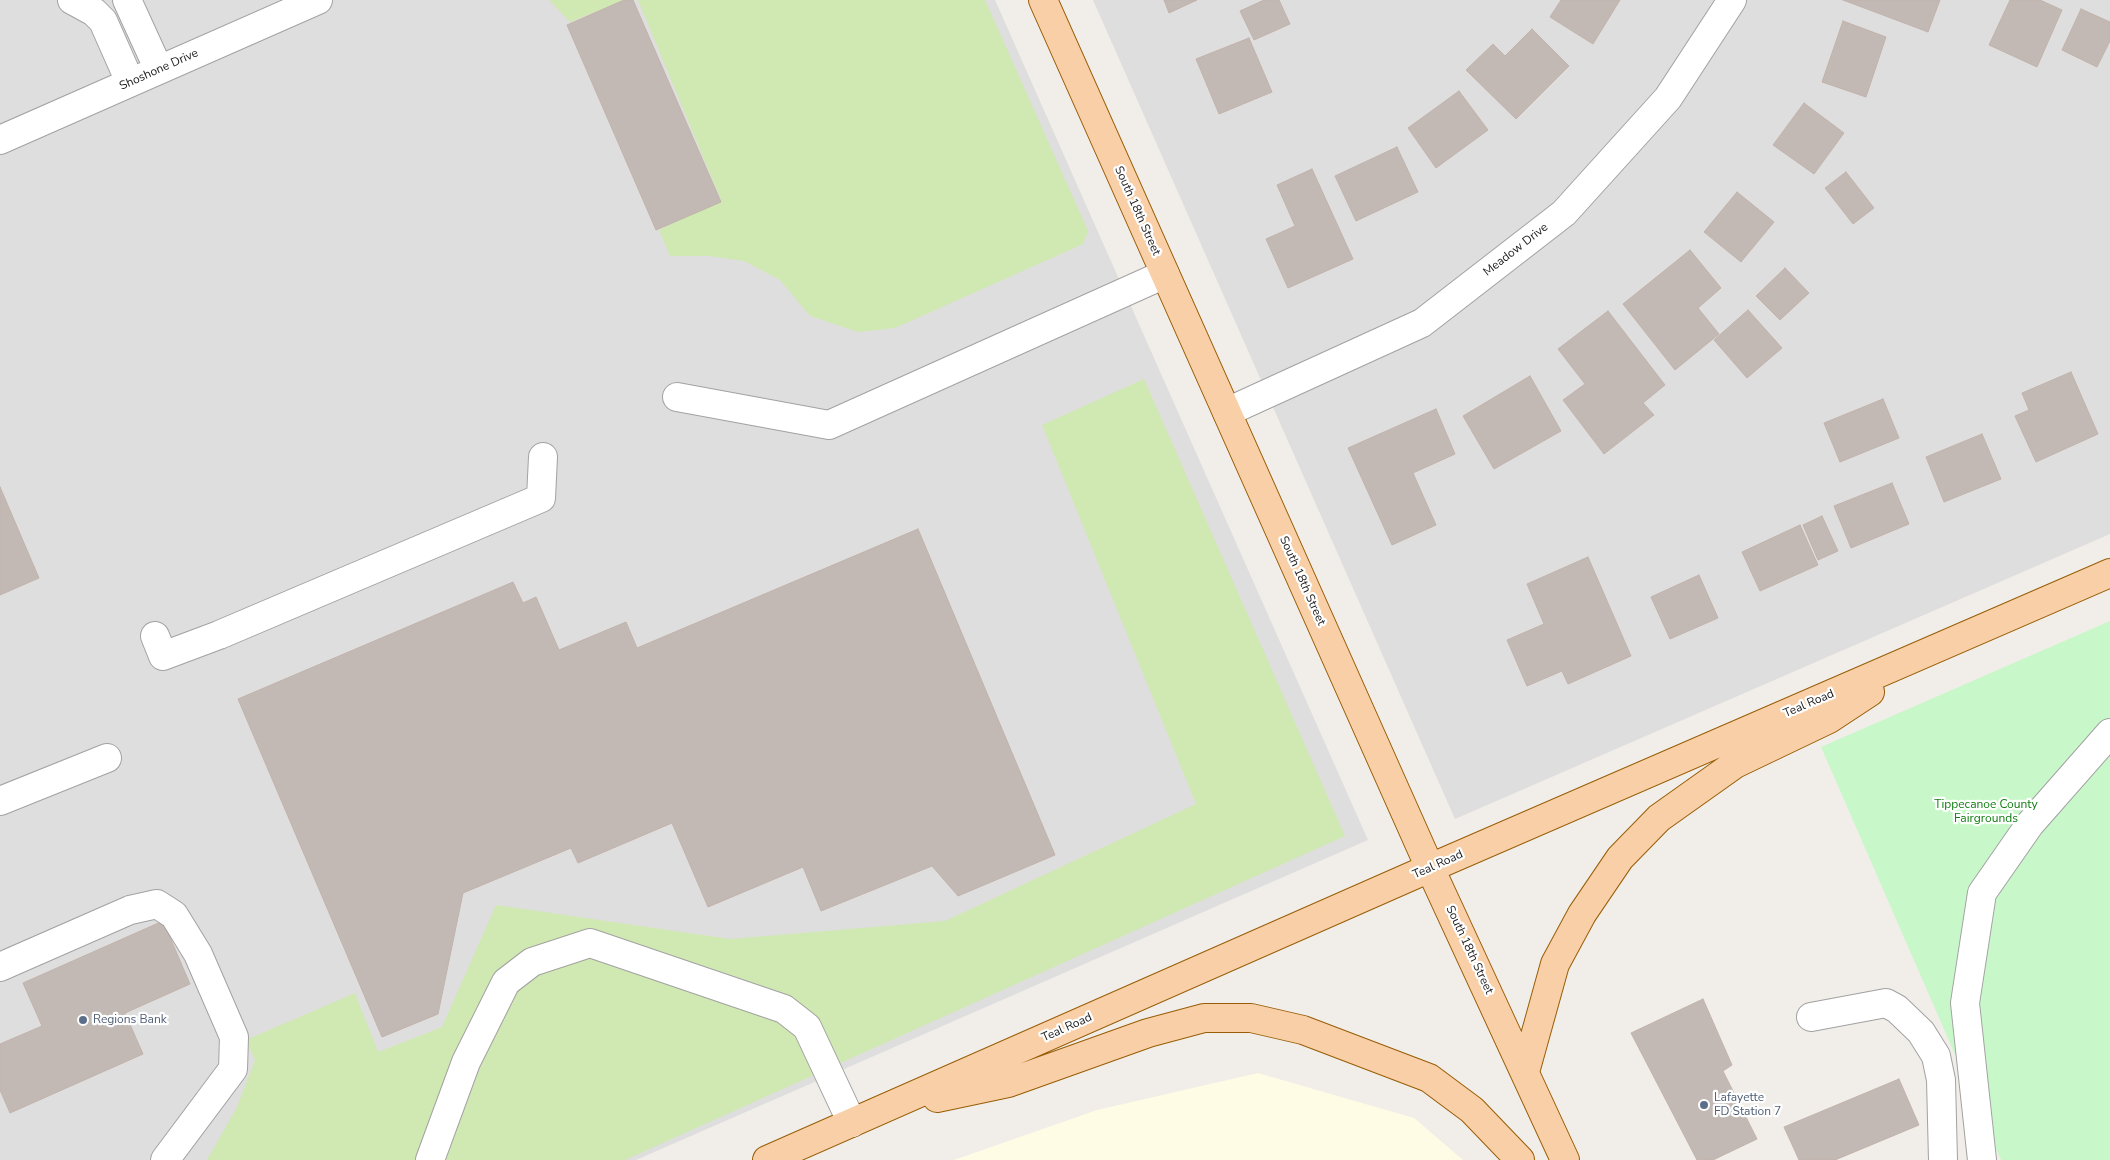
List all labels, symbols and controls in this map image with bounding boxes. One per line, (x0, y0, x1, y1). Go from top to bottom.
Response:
street label: Shoshone Drive (117, 46, 201, 94)
street label: South 18th Street (1111, 164, 1163, 258)
street label: Meadow Drive (1481, 220, 1551, 280)
street label: South 18th Street (1276, 534, 1328, 628)
street label: Teal Road (1782, 687, 1836, 721)
park label: Tippecanoe County Fairgrounds (1934, 798, 2038, 826)
street label: Teal Road (1411, 848, 1465, 882)
street label: South 18th Street (1442, 903, 1496, 997)
street label: Teal Road (1040, 1011, 1094, 1045)
place label: Regions Bank (93, 1013, 167, 1027)
marker: Regions Bank (77, 1014, 89, 1026)
place label: Lafayette FD Station 7 (1714, 1091, 1781, 1119)
marker: Lafayette FD Station 7 (1698, 1099, 1710, 1111)

